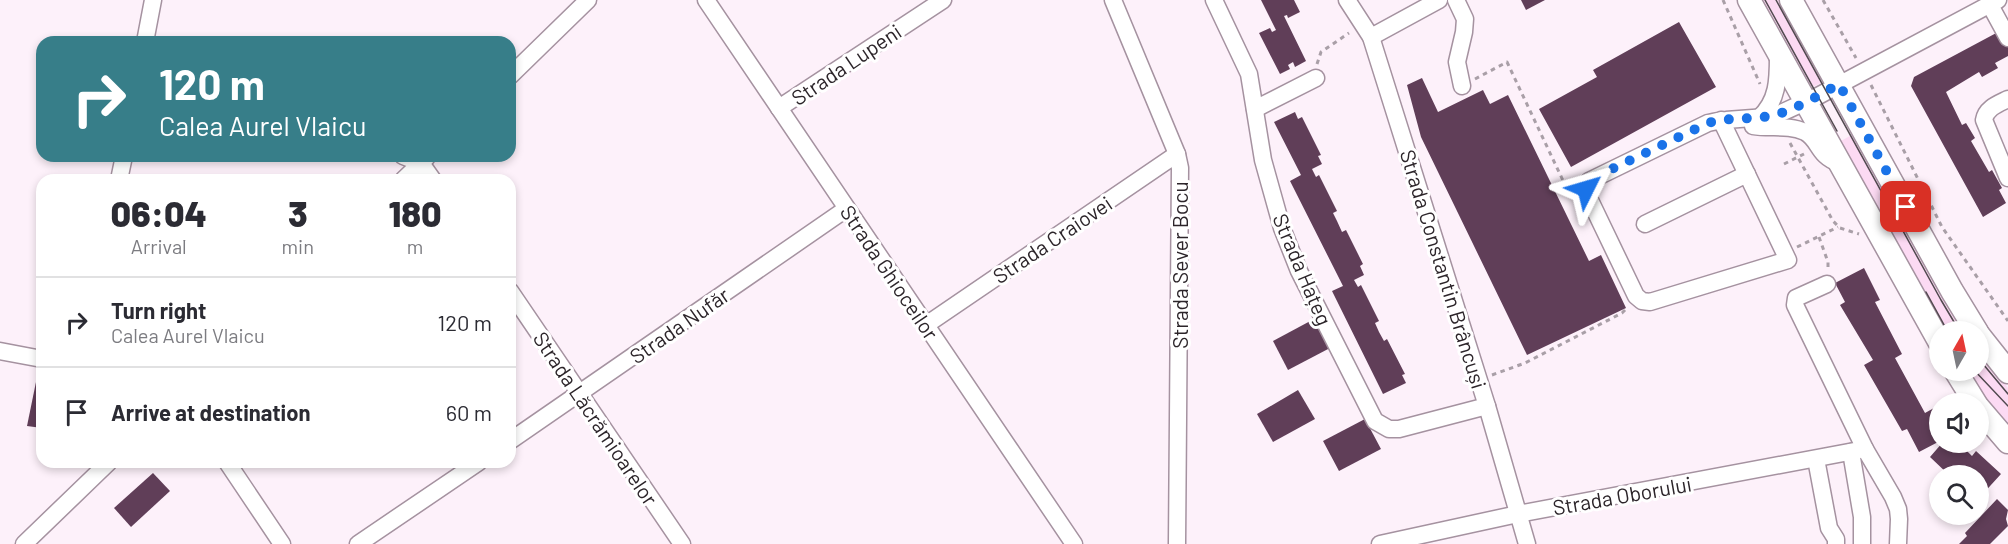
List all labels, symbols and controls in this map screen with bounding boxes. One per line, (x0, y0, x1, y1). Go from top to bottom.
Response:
street label: Strada Lupeni (786, 18, 906, 110)
text: 120 m (159, 58, 265, 108)
icon: right (60, 60, 138, 138)
text: Calea Aurel Vlaicu (159, 109, 367, 141)
street label: Strada Constantin Brâncuși (1396, 146, 1492, 392)
position arrow (1554, 157, 1618, 221)
street label: Strada Sever Bocu (1167, 181, 1192, 349)
pin (1880, 181, 1931, 232)
street label: Strada Craiovei (988, 190, 1116, 288)
icon: arrive (1889, 190, 1922, 223)
text: 06:04 (110, 191, 207, 234)
text: 3 (288, 191, 308, 234)
text: 180 (388, 191, 442, 234)
street label: Strada Ghioceilor (836, 200, 944, 344)
street label: Strada Hațeg (1268, 209, 1338, 329)
text: Arrival (131, 234, 187, 258)
text: min (282, 234, 314, 258)
text: m (407, 234, 423, 258)
street label: Strada Nufăr (625, 281, 734, 368)
text: Turn right (111, 297, 206, 323)
icon: right (60, 306, 93, 339)
text: 120 m (437, 309, 492, 335)
north arrow (1929, 321, 1989, 381)
map controls (1929, 321, 1989, 525)
text: Calea Aurel Vlaicu (111, 323, 265, 347)
street label: Strada Lăcrămioarelor (529, 326, 664, 510)
button: sound (1929, 393, 1989, 453)
icon: arrive (60, 396, 93, 429)
text: Arrive at destination (111, 399, 310, 425)
text: 60 m (446, 399, 492, 425)
button: search (1929, 465, 1989, 525)
street label: Strada Oborului (1550, 470, 1694, 520)

